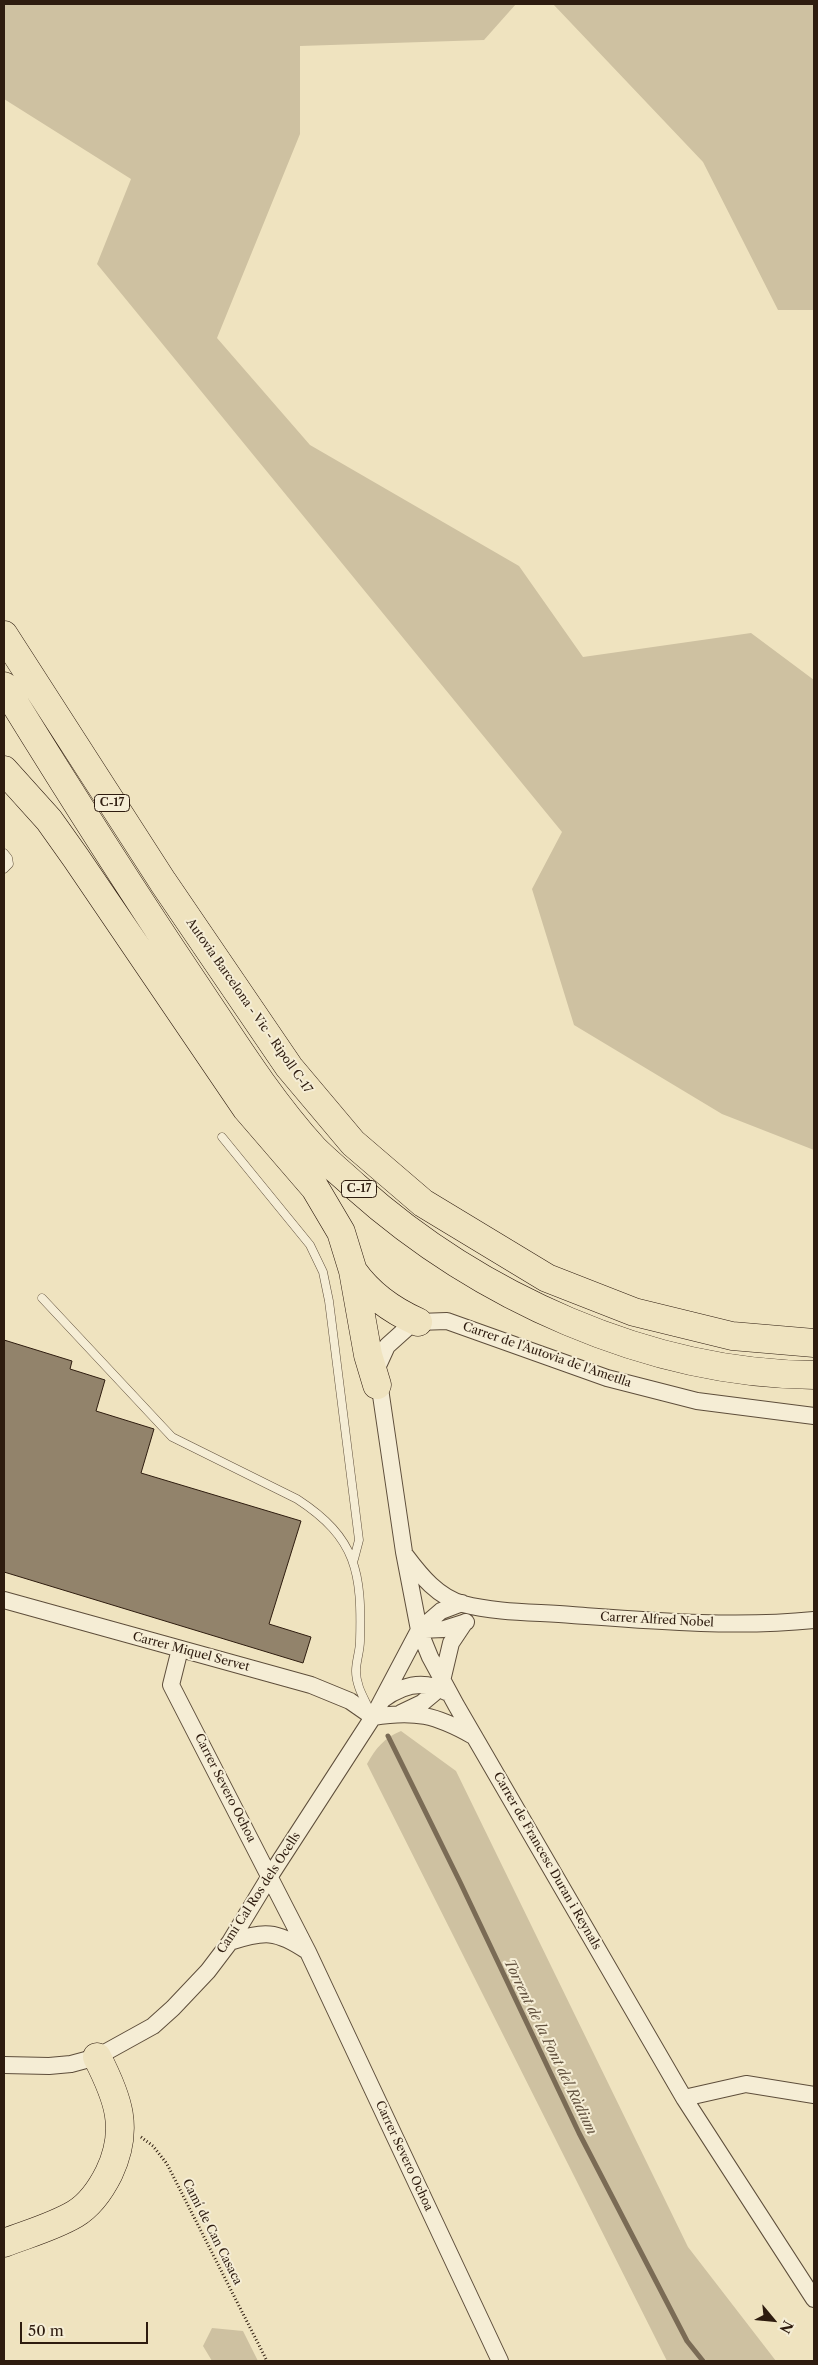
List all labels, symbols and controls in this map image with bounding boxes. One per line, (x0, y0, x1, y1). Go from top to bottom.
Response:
road number: C-17 (94, 794, 130, 811)
street label: Autovia Barcelona - Vic - Ripoll C-17 (183, 916, 315, 1096)
road number: C-17 (342, 1180, 376, 1198)
street label: Carrer de l'Autovia de l'Ametlla (461, 1319, 633, 1391)
street label: Carrer Alfred Nobel (600, 1610, 714, 1630)
street label: Carrer Miquel Servet (131, 1629, 251, 1675)
street label: Carrer Severo Ochoa (191, 1731, 259, 1845)
street label: Carrer de Francesc Duran i Reynals (490, 1770, 604, 1952)
street label: Camí Cal Ros dels Ocells (214, 1830, 304, 1956)
water label: Torrent de la Font del Ràdium (500, 1956, 600, 2138)
street label: Carrer Severo Ochoa (372, 2099, 436, 2213)
street label: Camí de Can Casaca (179, 2177, 245, 2287)
north arrow (748, 2295, 798, 2345)
scale bar (22, 2312, 150, 2344)
text: N (775, 2317, 797, 2337)
text: 50 m (28, 2321, 64, 2340)

